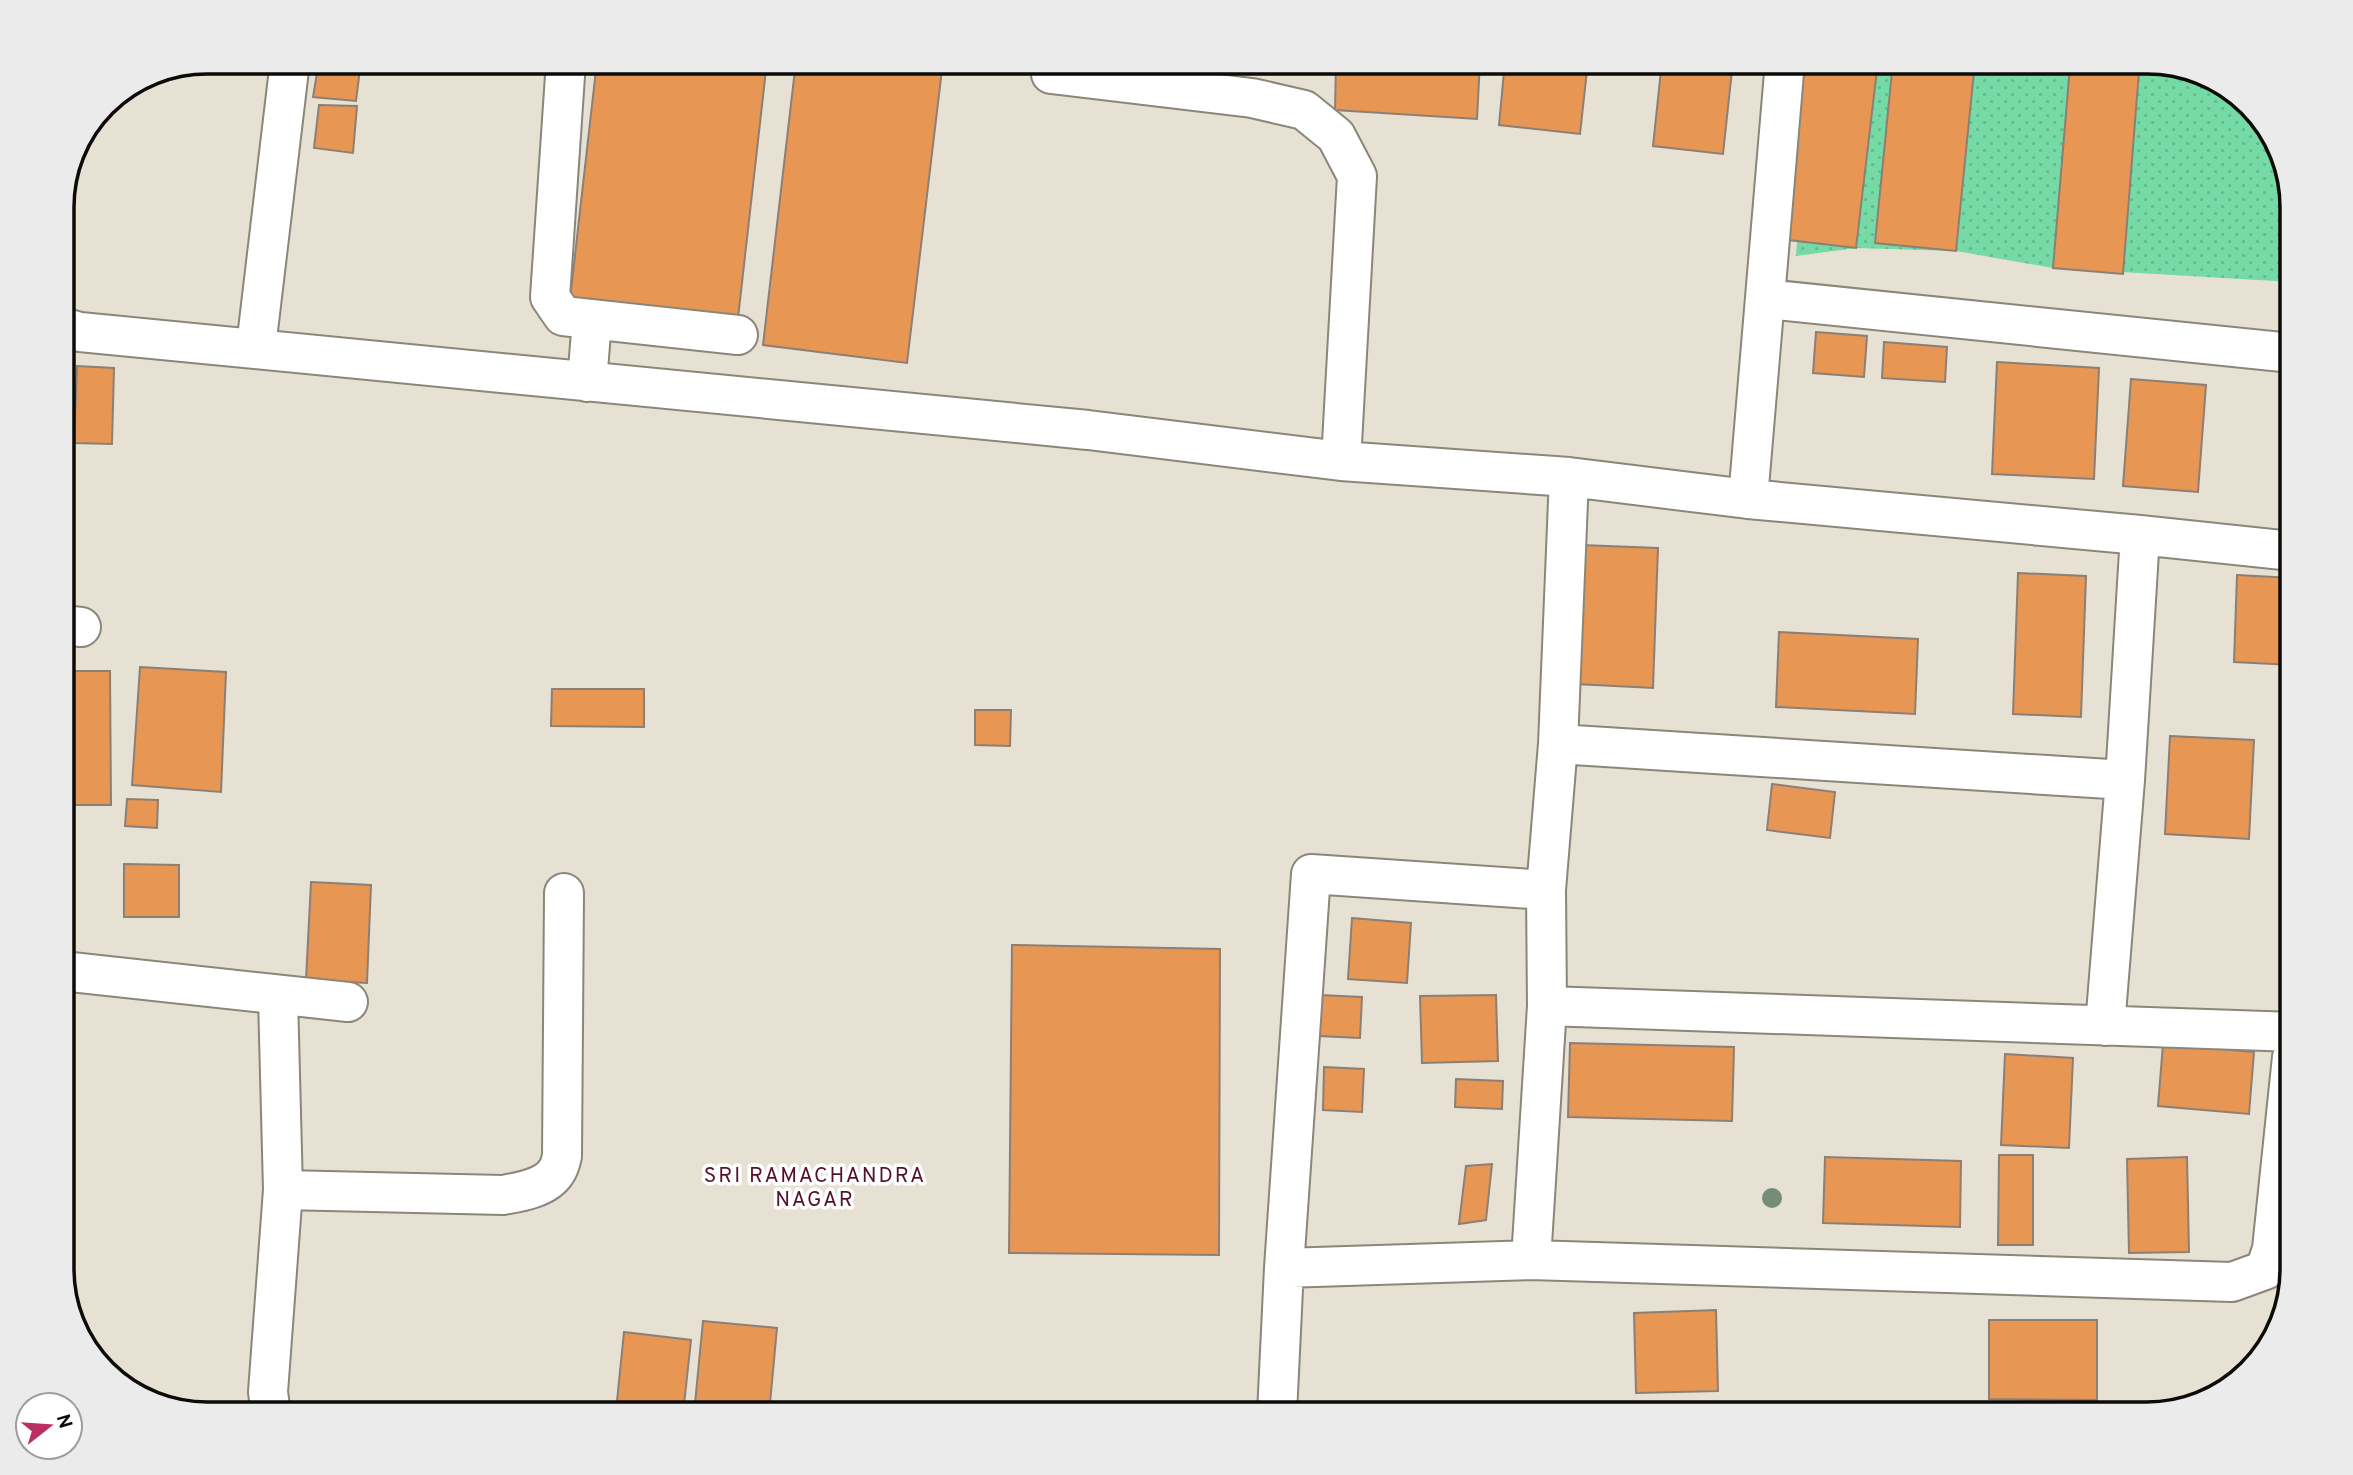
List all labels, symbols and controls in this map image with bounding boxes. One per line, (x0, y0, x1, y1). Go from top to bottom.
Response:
district label: SRI RAMACHANDRA NAGAR (704, 1163, 926, 1214)
north arrow (14, 1391, 84, 1461)
text: N (50, 1412, 77, 1432)

